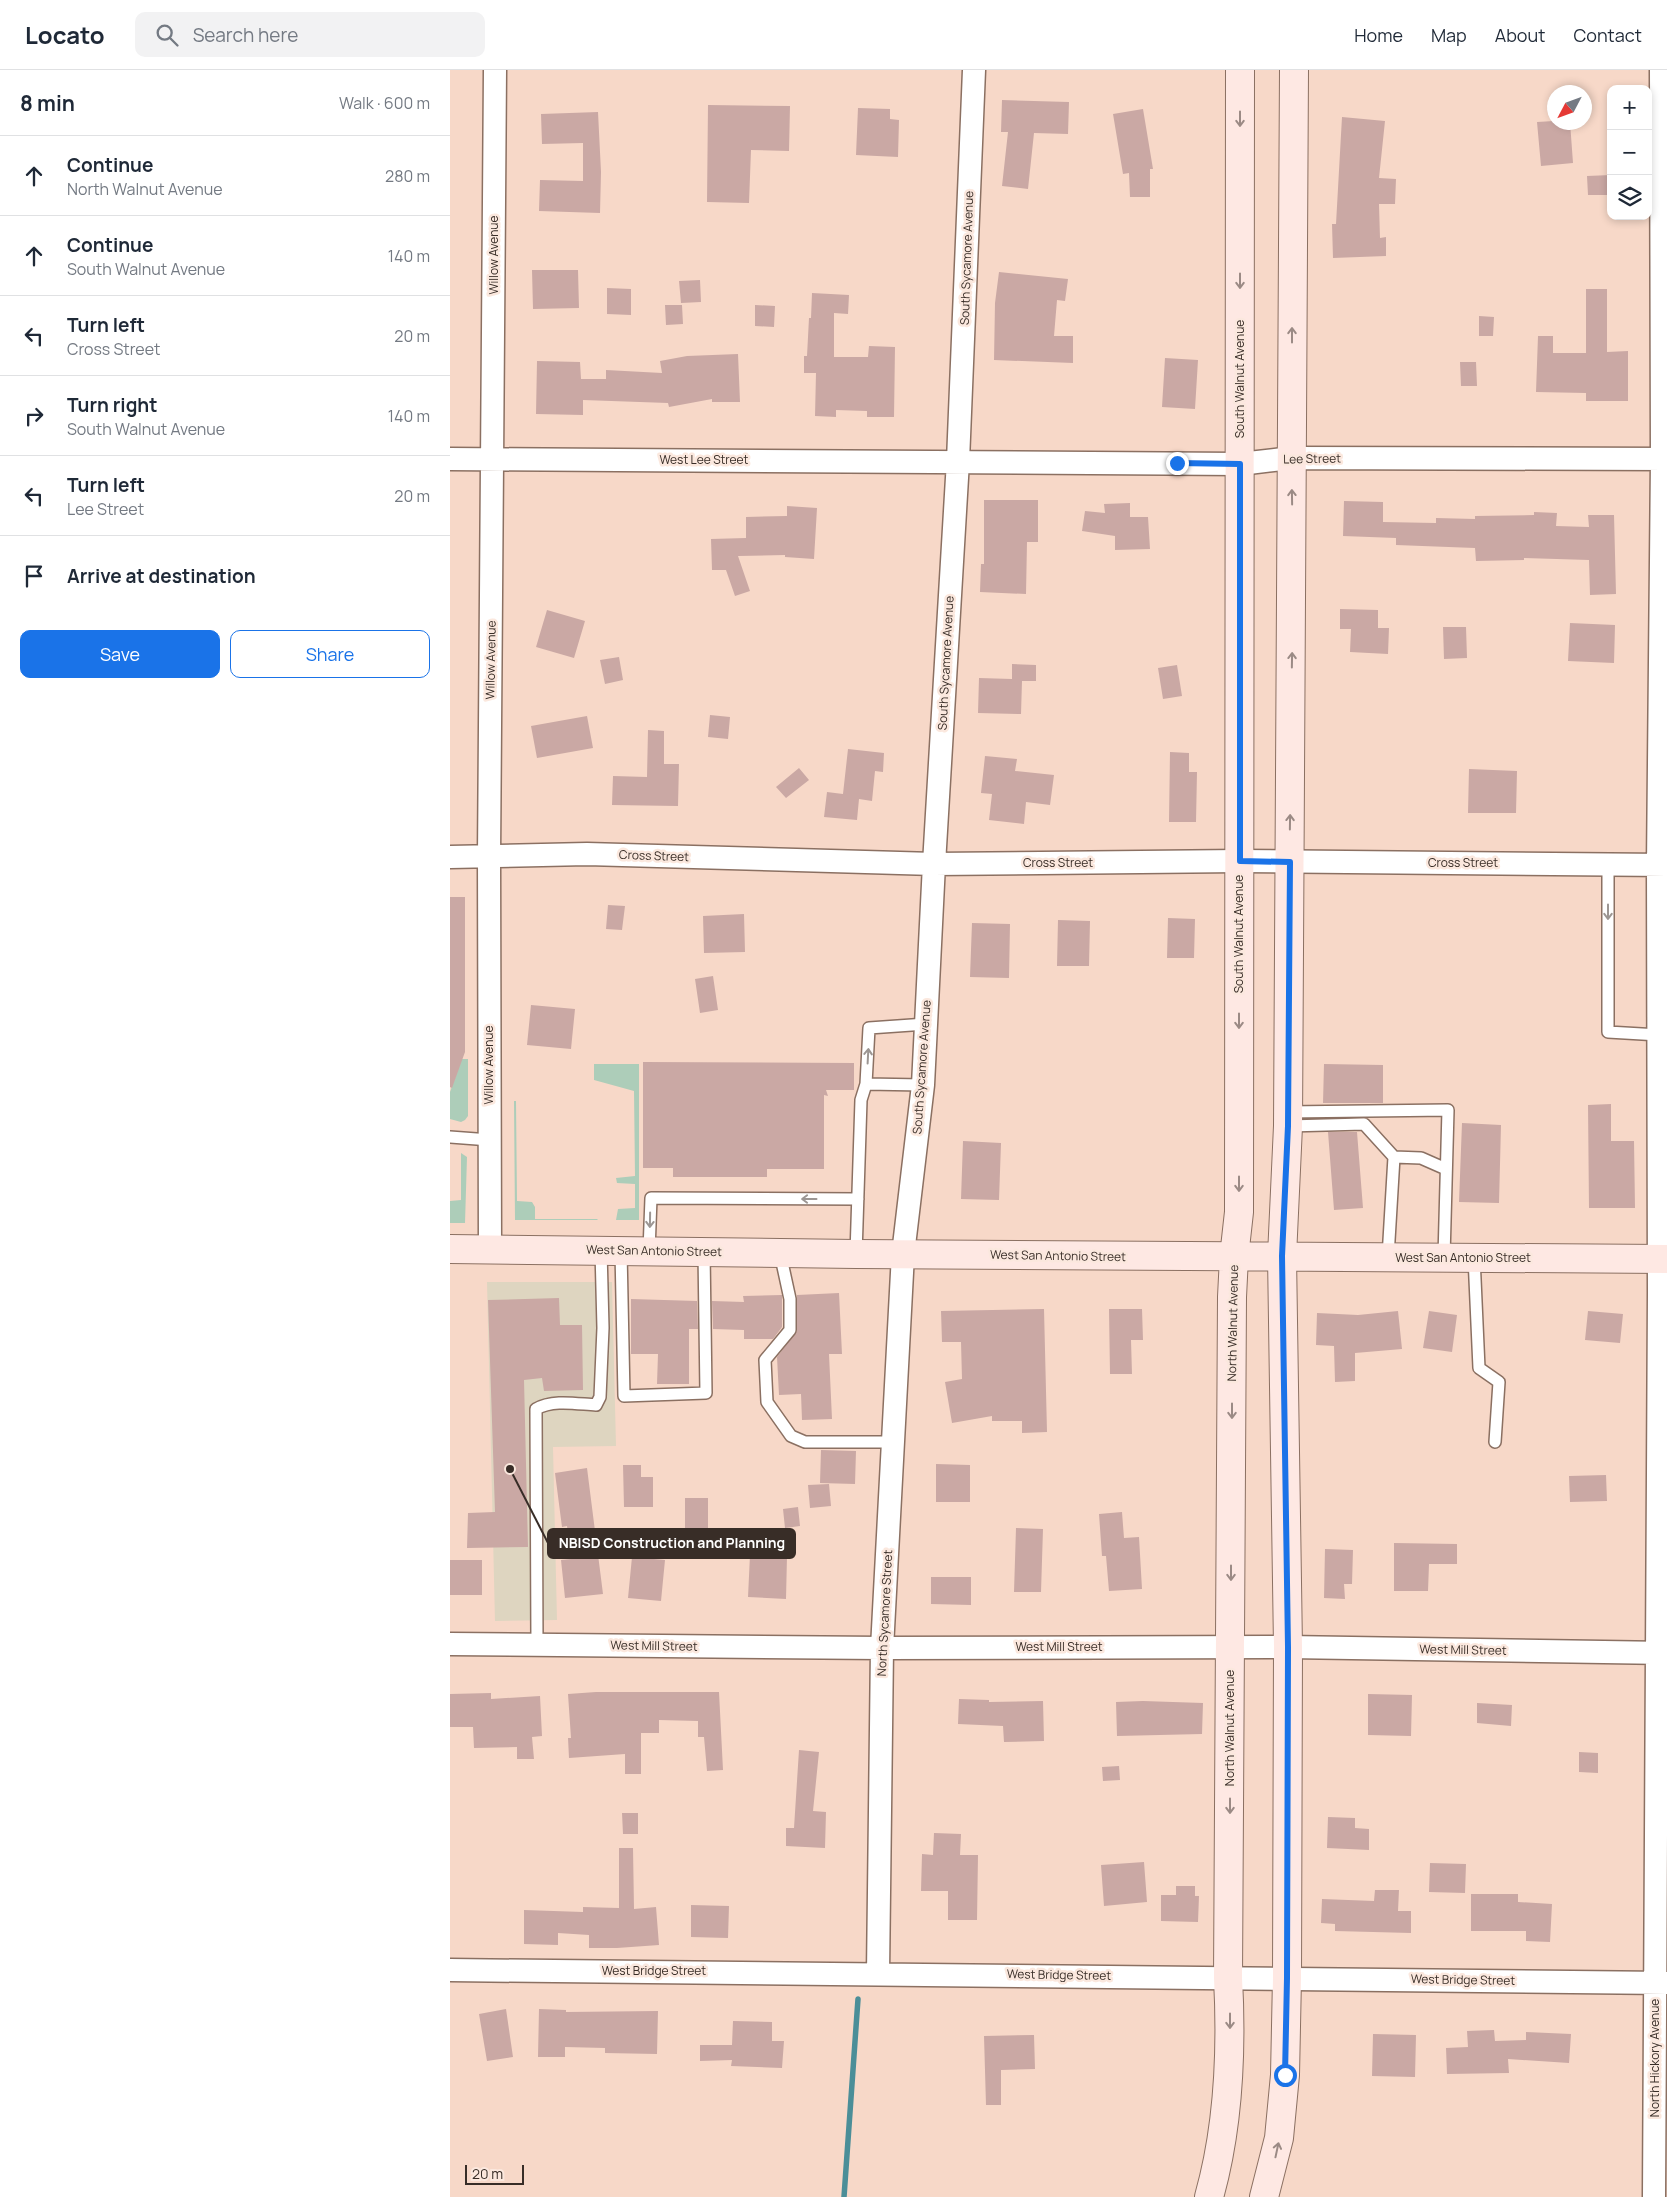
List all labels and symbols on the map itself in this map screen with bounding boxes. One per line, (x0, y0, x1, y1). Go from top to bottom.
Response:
north arrow (1547, 85, 1592, 130)
one-way arrow (1235, 110, 1245, 126)
street label: South Sycamore Avenue (956, 190, 977, 326)
street label: Willow Avenue (485, 216, 502, 294)
one-way arrow (1235, 272, 1245, 289)
street label: South Walnut Avenue (1231, 320, 1248, 438)
one-way arrow (1287, 327, 1297, 344)
street label: Lee Street (1283, 449, 1341, 468)
street label: West Lee Street (660, 451, 749, 468)
route end (1166, 452, 1189, 475)
one-way arrow (1287, 490, 1296, 506)
street label: South Sycamore Avenue (933, 595, 958, 731)
street label: Willow Avenue (481, 620, 500, 700)
one-way arrow (1287, 652, 1297, 668)
one-way arrow (1285, 815, 1295, 831)
street label: Cross Street (619, 846, 690, 865)
street label: Cross Street (1023, 854, 1093, 871)
street label: Cross Street (1428, 854, 1498, 871)
street label: South Walnut Avenue (1230, 875, 1247, 993)
one-way arrow (1603, 904, 1613, 920)
street label: South Sycamore Avenue (908, 999, 935, 1135)
one-way arrow (1234, 1012, 1244, 1029)
street label: Willow Avenue (480, 1026, 497, 1104)
one-way arrow (863, 1048, 872, 1064)
one-way arrow (1234, 1175, 1244, 1191)
one-way arrow (801, 1194, 818, 1204)
one-way arrow (645, 1211, 655, 1227)
street label: West San Antonio Street (586, 1241, 722, 1260)
street label: West San Antonio Street (990, 1246, 1126, 1265)
street label: West San Antonio Street (1395, 1249, 1531, 1266)
street label: North Walnut Avenue (1223, 1265, 1242, 1381)
one-way arrow (1227, 1402, 1237, 1419)
callout: NBISD Construction and Planning (548, 1529, 795, 1558)
text: NBISD Construction and Planning (559, 1533, 785, 1552)
street label: North Sycamore Street (873, 1549, 896, 1677)
one-way arrow (1226, 1565, 1236, 1581)
street label: West Mill Street (610, 1636, 698, 1655)
street label: West Mill Street (1015, 1638, 1103, 1655)
street label: West Mill Street (1419, 1640, 1507, 1659)
street label: North Walnut Avenue (1221, 1670, 1238, 1786)
one-way arrow (1225, 1798, 1235, 1814)
street label: West Bridge Street (602, 1962, 706, 1979)
street label: West Bridge Street (1007, 1965, 1112, 1984)
street label: West Bridge Street (1411, 1970, 1516, 1989)
street label: North Hickory Avenue (1646, 1999, 1663, 2117)
one-way arrow (1225, 2012, 1235, 2028)
route start (1274, 2064, 1297, 2087)
one-way arrow (1273, 2142, 1282, 2158)
scale bar (465, 2162, 524, 2185)

